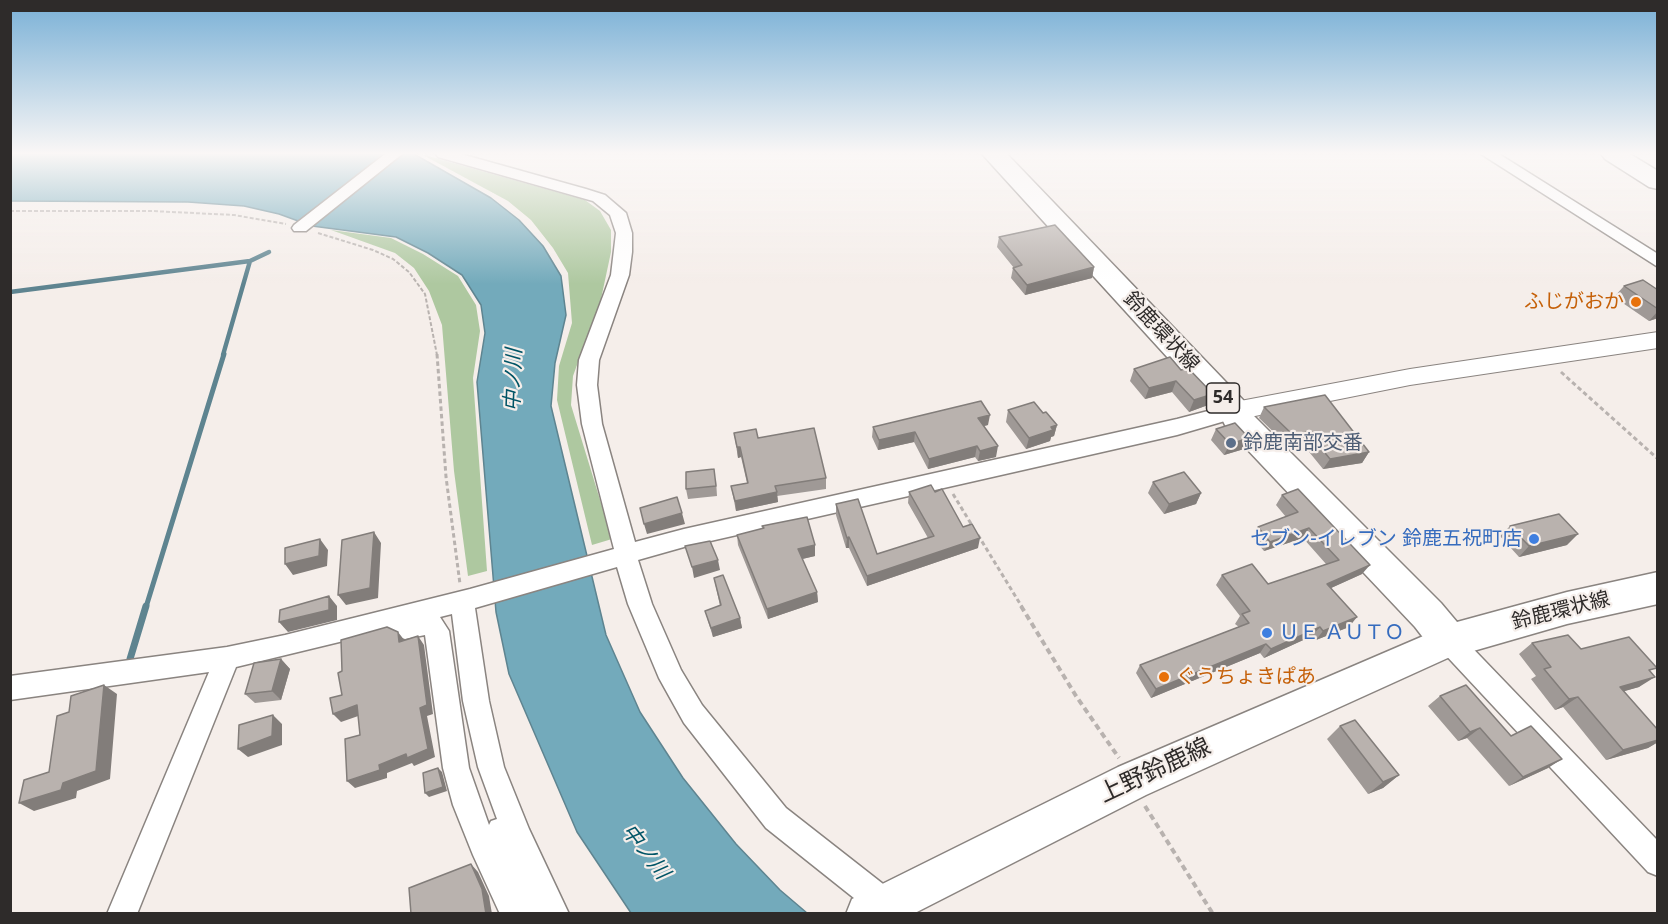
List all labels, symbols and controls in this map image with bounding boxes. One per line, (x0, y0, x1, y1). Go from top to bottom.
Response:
street label: 鈴鹿環状線 (1118, 287, 1204, 377)
place label: ふじがおか (1524, 290, 1624, 314)
marker: ふじがおか (1629, 295, 1643, 309)
water label: 中ノ川 (500, 348, 528, 412)
road number: 54 (1206, 383, 1240, 413)
place label: 鈴鹿南部交番 (1243, 431, 1363, 455)
marker: 鈴鹿南部交番 (1224, 436, 1238, 450)
place label: セブン-イレブン 鈴鹿五祝町店 (1250, 527, 1522, 551)
marker: セブン-イレブン 鈴鹿五祝町店 (1527, 532, 1541, 546)
street label: 鈴鹿環状線 (1510, 587, 1612, 635)
place label: ＵＥ ＡＵＴＯ (1279, 621, 1404, 645)
marker: ＵＥ ＡＵＴＯ (1260, 626, 1274, 640)
place label: ぐうちょきぱあ (1176, 665, 1316, 689)
marker: ぐうちょきぱあ (1157, 670, 1171, 684)
street label: 上野鈴鹿線 (1095, 733, 1215, 809)
water label: 中ノ川 (616, 819, 674, 885)

